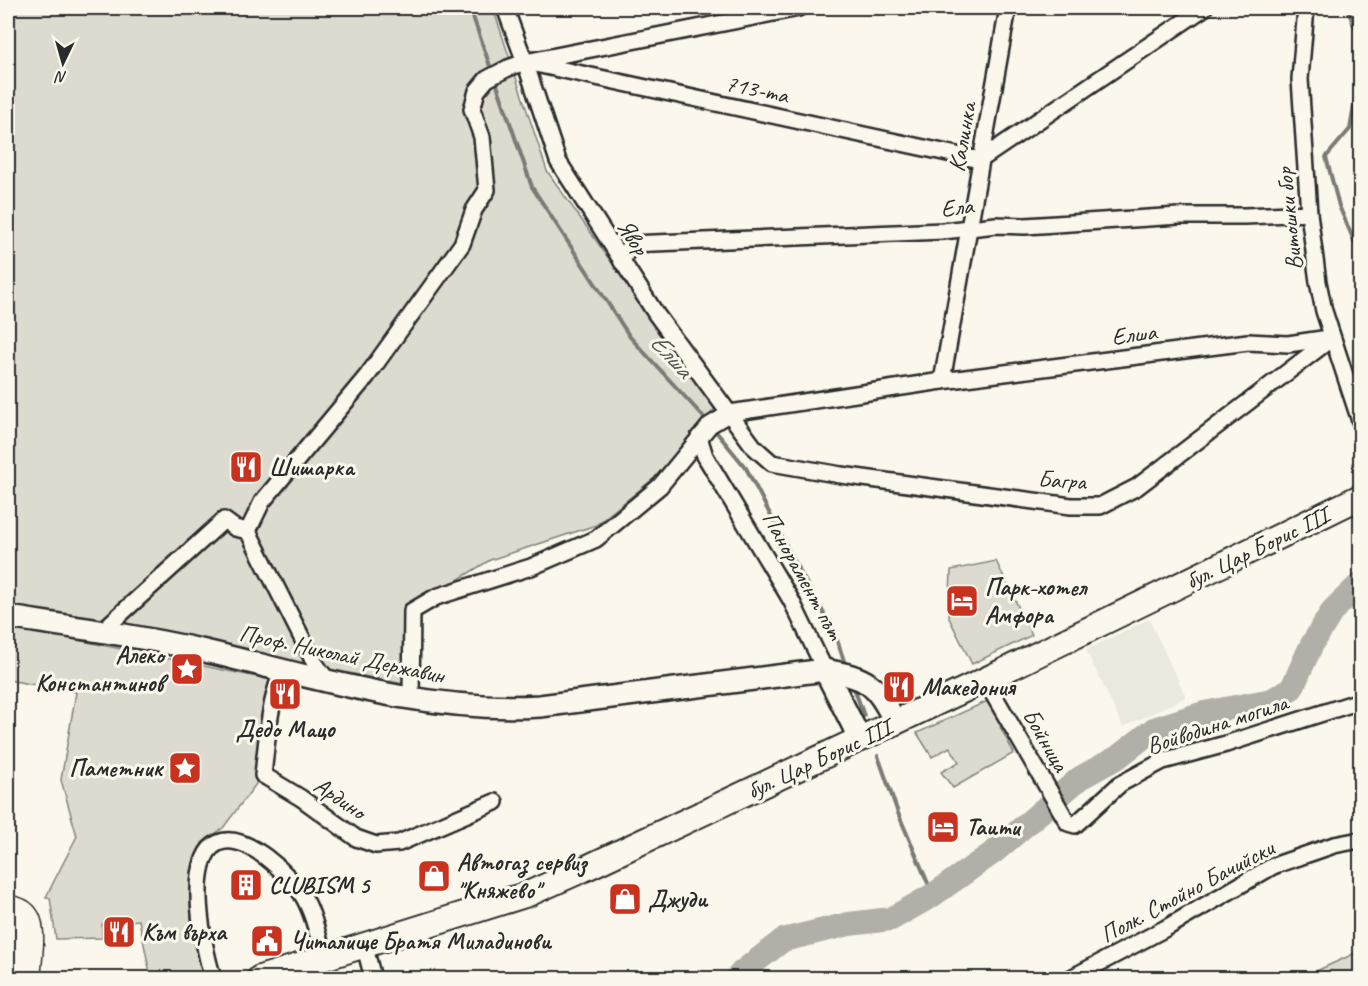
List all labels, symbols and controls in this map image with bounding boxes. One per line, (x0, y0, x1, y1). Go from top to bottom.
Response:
north arrow (33, 33, 93, 93)
text: N (53, 66, 68, 87)
street label: 713-та (723, 68, 793, 111)
street label: Калинка (941, 98, 983, 174)
street label: Витошки бор (1269, 164, 1309, 272)
street label: Ела (939, 190, 976, 224)
street label: Явор (610, 213, 657, 262)
street label: Елша (1110, 316, 1160, 352)
water label: Елша (643, 326, 702, 386)
restaurant icon: Шишарка (228, 449, 264, 485)
place label: Шишарка (269, 452, 356, 482)
street label: Багра (1037, 463, 1088, 497)
street label: бул. Цар Борис III (1180, 498, 1338, 596)
street label: Панорамент път (756, 506, 851, 646)
place label: Парк-хотел Амфора (985, 572, 1089, 630)
hotel icon: Парк-хотел Амфора (944, 583, 980, 619)
street label: Проф. Николай Державин (237, 618, 449, 691)
place label: Алеко Константинов (35, 640, 169, 698)
place icon: Алеко Константинов (169, 651, 205, 687)
restaurant icon: Македония (881, 669, 917, 705)
place label: Македония (922, 672, 1016, 702)
restaurant icon: Дедо Мацо (267, 676, 303, 712)
street label: Войводина могила (1143, 686, 1293, 761)
street label: Бойница (1016, 703, 1077, 778)
street label: бул. Цар Борис III (742, 711, 900, 806)
place label: Дедо Мацо (236, 714, 337, 744)
place icon: Паметник (167, 750, 203, 786)
place label: Паметник (69, 753, 164, 783)
street label: Ардино (308, 770, 374, 828)
hotel icon: Таити (925, 809, 961, 845)
place label: Таити (966, 812, 1022, 842)
street label: Полк. Стойно Бачийски (1095, 832, 1281, 949)
place label: Автогаз сервиз "Княжево" (457, 847, 588, 905)
shop icon: Автогаз сервиз "Княжево" (416, 858, 452, 894)
building icon: CLUBISM 5 (228, 867, 264, 903)
place label: CLUBISM 5 (269, 870, 372, 900)
shop icon: Джуди (607, 881, 643, 917)
place label: Джуди (648, 884, 709, 914)
restaurant icon: Към върха (101, 914, 137, 950)
place label: Към върха (142, 917, 228, 947)
public building icon: Читалище Братя Миладинови (249, 923, 285, 959)
place label: Читалище Братя Миладинови (290, 926, 552, 956)

